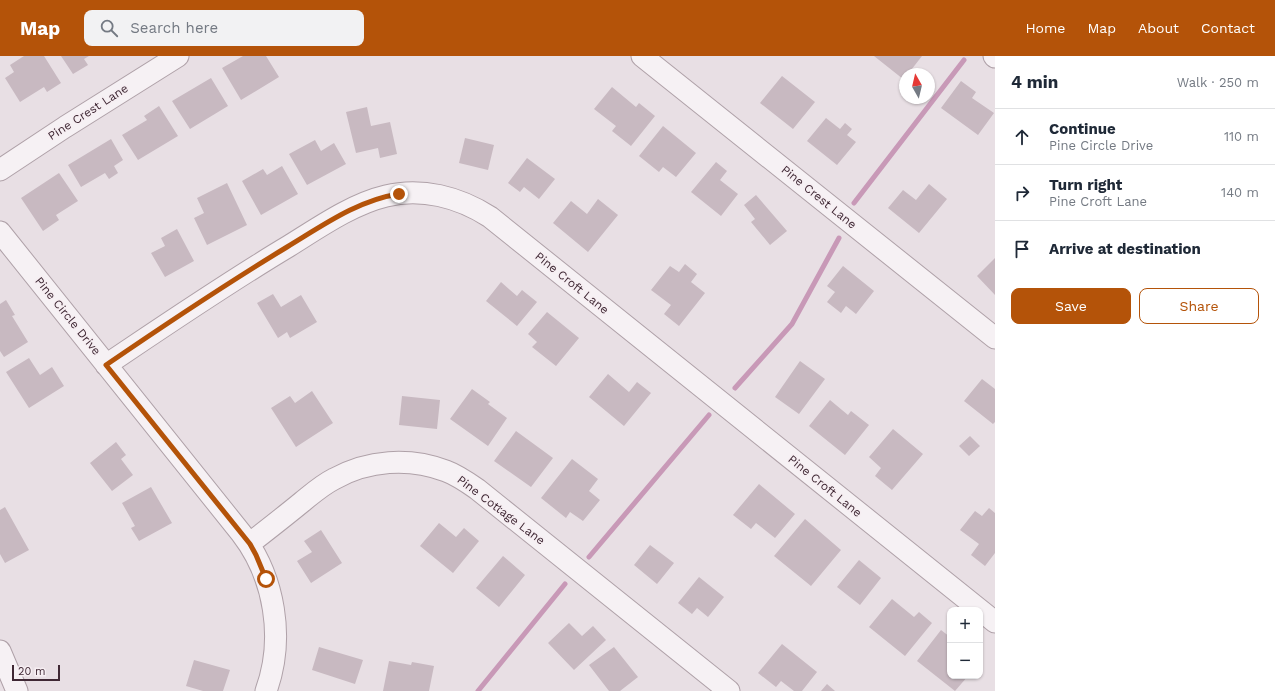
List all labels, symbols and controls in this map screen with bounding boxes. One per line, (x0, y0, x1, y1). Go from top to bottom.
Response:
search box (84, 10, 364, 46)
text: Map (20, 17, 60, 40)
icon: search (98, 17, 120, 39)
text: Search here (130, 19, 218, 37)
text: Home (1025, 20, 1065, 36)
text: Map (1087, 20, 1116, 36)
text: About (1138, 20, 1179, 36)
text: Contact (1201, 20, 1255, 36)
north arrow (899, 68, 935, 104)
text: 4 min (1011, 72, 1058, 92)
text: Walk · 250 m (1177, 75, 1259, 90)
street label: Pine Crest Lane (45, 81, 131, 143)
text: Continue (1049, 120, 1116, 138)
icon: ahead (1011, 126, 1033, 148)
text: 110 m (1224, 129, 1259, 144)
text: Pine Circle Drive (1049, 138, 1153, 153)
street label: Pine Crest Lane (779, 162, 859, 232)
text: Turn right (1049, 176, 1122, 194)
icon: right (1011, 182, 1033, 204)
route end (390, 185, 408, 203)
text: 140 m (1221, 185, 1259, 200)
text: Pine Croft Lane (1049, 194, 1147, 209)
icon: arrive (1011, 238, 1033, 260)
text: Arrive at destination (1049, 240, 1201, 258)
street label: Pine Croft Lane (532, 249, 612, 317)
street label: Pine Circle Drive (32, 274, 104, 358)
button: Save (1011, 288, 1131, 324)
button: Share (1139, 288, 1259, 324)
street label: Pine Croft Lane (785, 452, 865, 520)
street label: Pine Cottage Lane (454, 472, 548, 548)
route start (257, 570, 275, 588)
map controls (947, 607, 983, 679)
button: + (947, 607, 983, 643)
button: − (947, 643, 983, 679)
scale bar (12, 663, 60, 682)
text: 20 m (18, 665, 46, 678)

